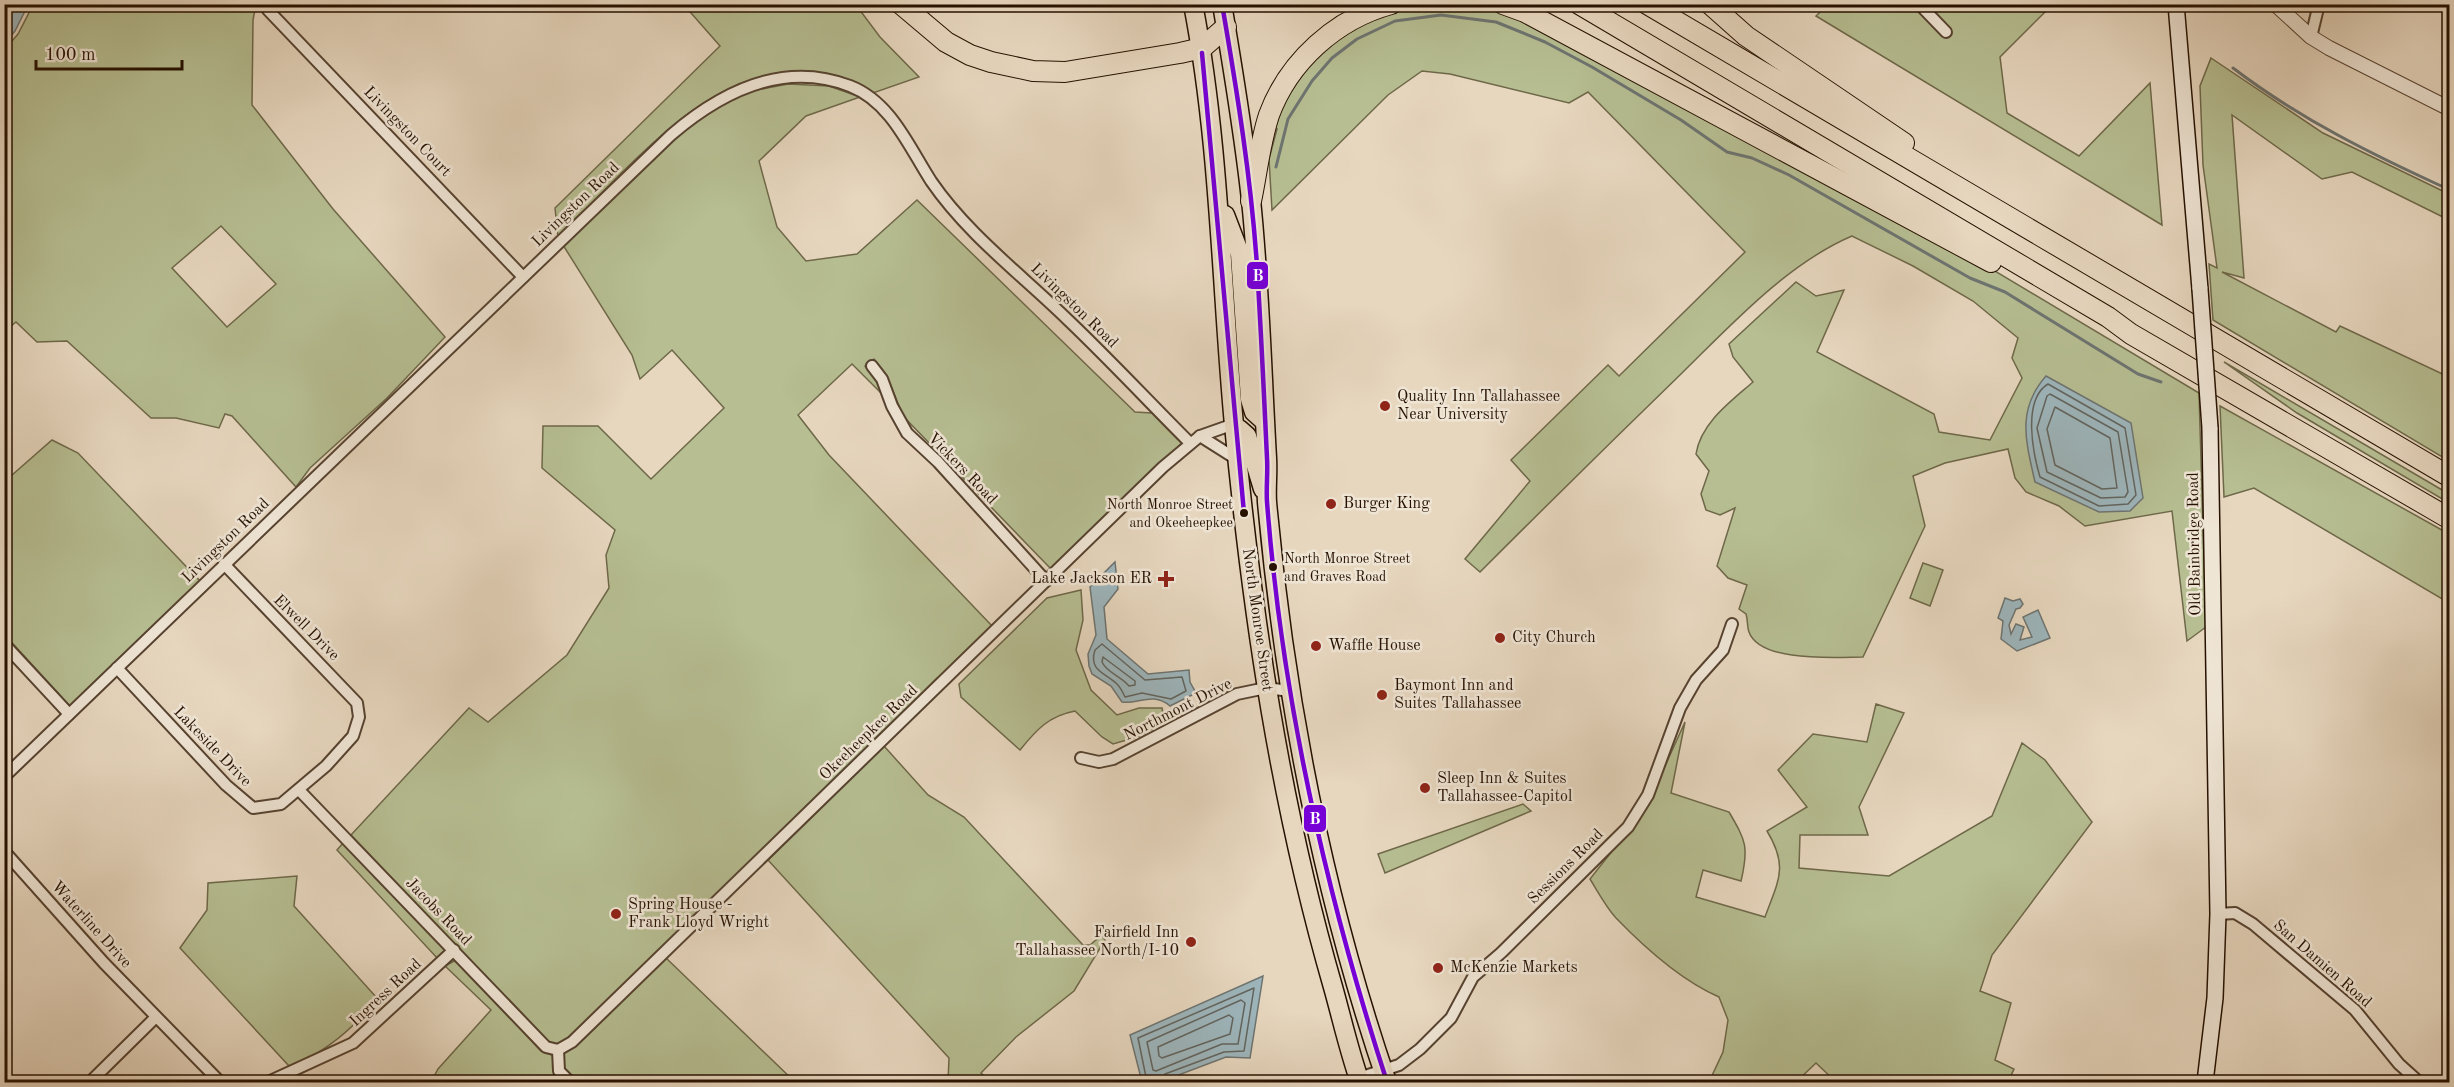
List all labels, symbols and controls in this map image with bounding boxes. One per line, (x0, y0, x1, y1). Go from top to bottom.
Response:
scale bar (36, 33, 182, 71)
text: 100 m (45, 46, 96, 64)
street label: Livingston Court (360, 84, 454, 180)
street label: Livingston Road (529, 160, 623, 250)
street label: Livingston Road (1027, 261, 1121, 351)
line badge: B (1246, 261, 1269, 290)
text: B (1252, 269, 1264, 285)
place label: Quality Inn Tallahassee Near University (1397, 389, 1560, 423)
marker: Quality Inn Tallahassee Near University (1378, 399, 1392, 413)
street label: Vickers Road (924, 430, 1000, 508)
street label: Old Bainbridge Road (2186, 472, 2204, 616)
street label: Livingston Road (179, 496, 273, 586)
place label: Burger King (1343, 496, 1430, 512)
marker: Burger King (1324, 497, 1338, 511)
place label: North Monroe Street and Okeeheepkee (1107, 498, 1233, 530)
marker: North Monroe Street and Okeeheepkee (1238, 507, 1250, 519)
street label: North Monroe Street (1239, 547, 1275, 693)
place label: North Monroe Street and Graves Road (1284, 552, 1410, 584)
marker: North Monroe Street and Graves Road (1267, 561, 1279, 573)
marker: Lake Jackson ER (1157, 570, 1175, 588)
place label: Lake Jackson ER (1031, 571, 1152, 587)
street label: Elwell Drive (270, 592, 342, 664)
place label: City Church (1512, 630, 1596, 646)
marker: City Church (1493, 631, 1507, 645)
place label: Waffle House (1328, 638, 1421, 654)
marker: Waffle House (1309, 639, 1323, 653)
street label: Northmont Drive (1121, 676, 1235, 744)
place label: Baymont Inn and Suites Tallahassee (1394, 678, 1521, 712)
street label: Okeeheepkee Road (817, 682, 921, 784)
marker: Baymont Inn and Suites Tallahassee (1375, 688, 1389, 702)
street label: Lakeside Drive (170, 704, 254, 790)
place label: Sleep Inn & Suites Tallahassee-Capitol (1437, 771, 1572, 805)
marker: Sleep Inn & Suites Tallahassee-Capitol (1418, 781, 1432, 795)
line badge: B (1303, 804, 1327, 833)
text: B (1309, 812, 1321, 828)
street label: Sessions Road (1525, 826, 1607, 908)
street label: Jacobs Road (402, 875, 474, 949)
street label: Waterline Drive (48, 878, 134, 972)
place label: Spring House - Frank Lloyd Wright (628, 897, 770, 931)
marker: Spring House - Frank Lloyd Wright (609, 907, 623, 921)
street label: San Damien Road (2270, 917, 2374, 1011)
place label: Fairfield Inn Tallahassee North/I-10 (1015, 925, 1179, 959)
marker: Fairfield Inn Tallahassee North/I-10 (1184, 935, 1198, 949)
street label: Ingress Road (347, 956, 425, 1030)
place label: McKenzie Markets (1450, 960, 1578, 976)
marker: McKenzie Markets (1431, 961, 1445, 975)

